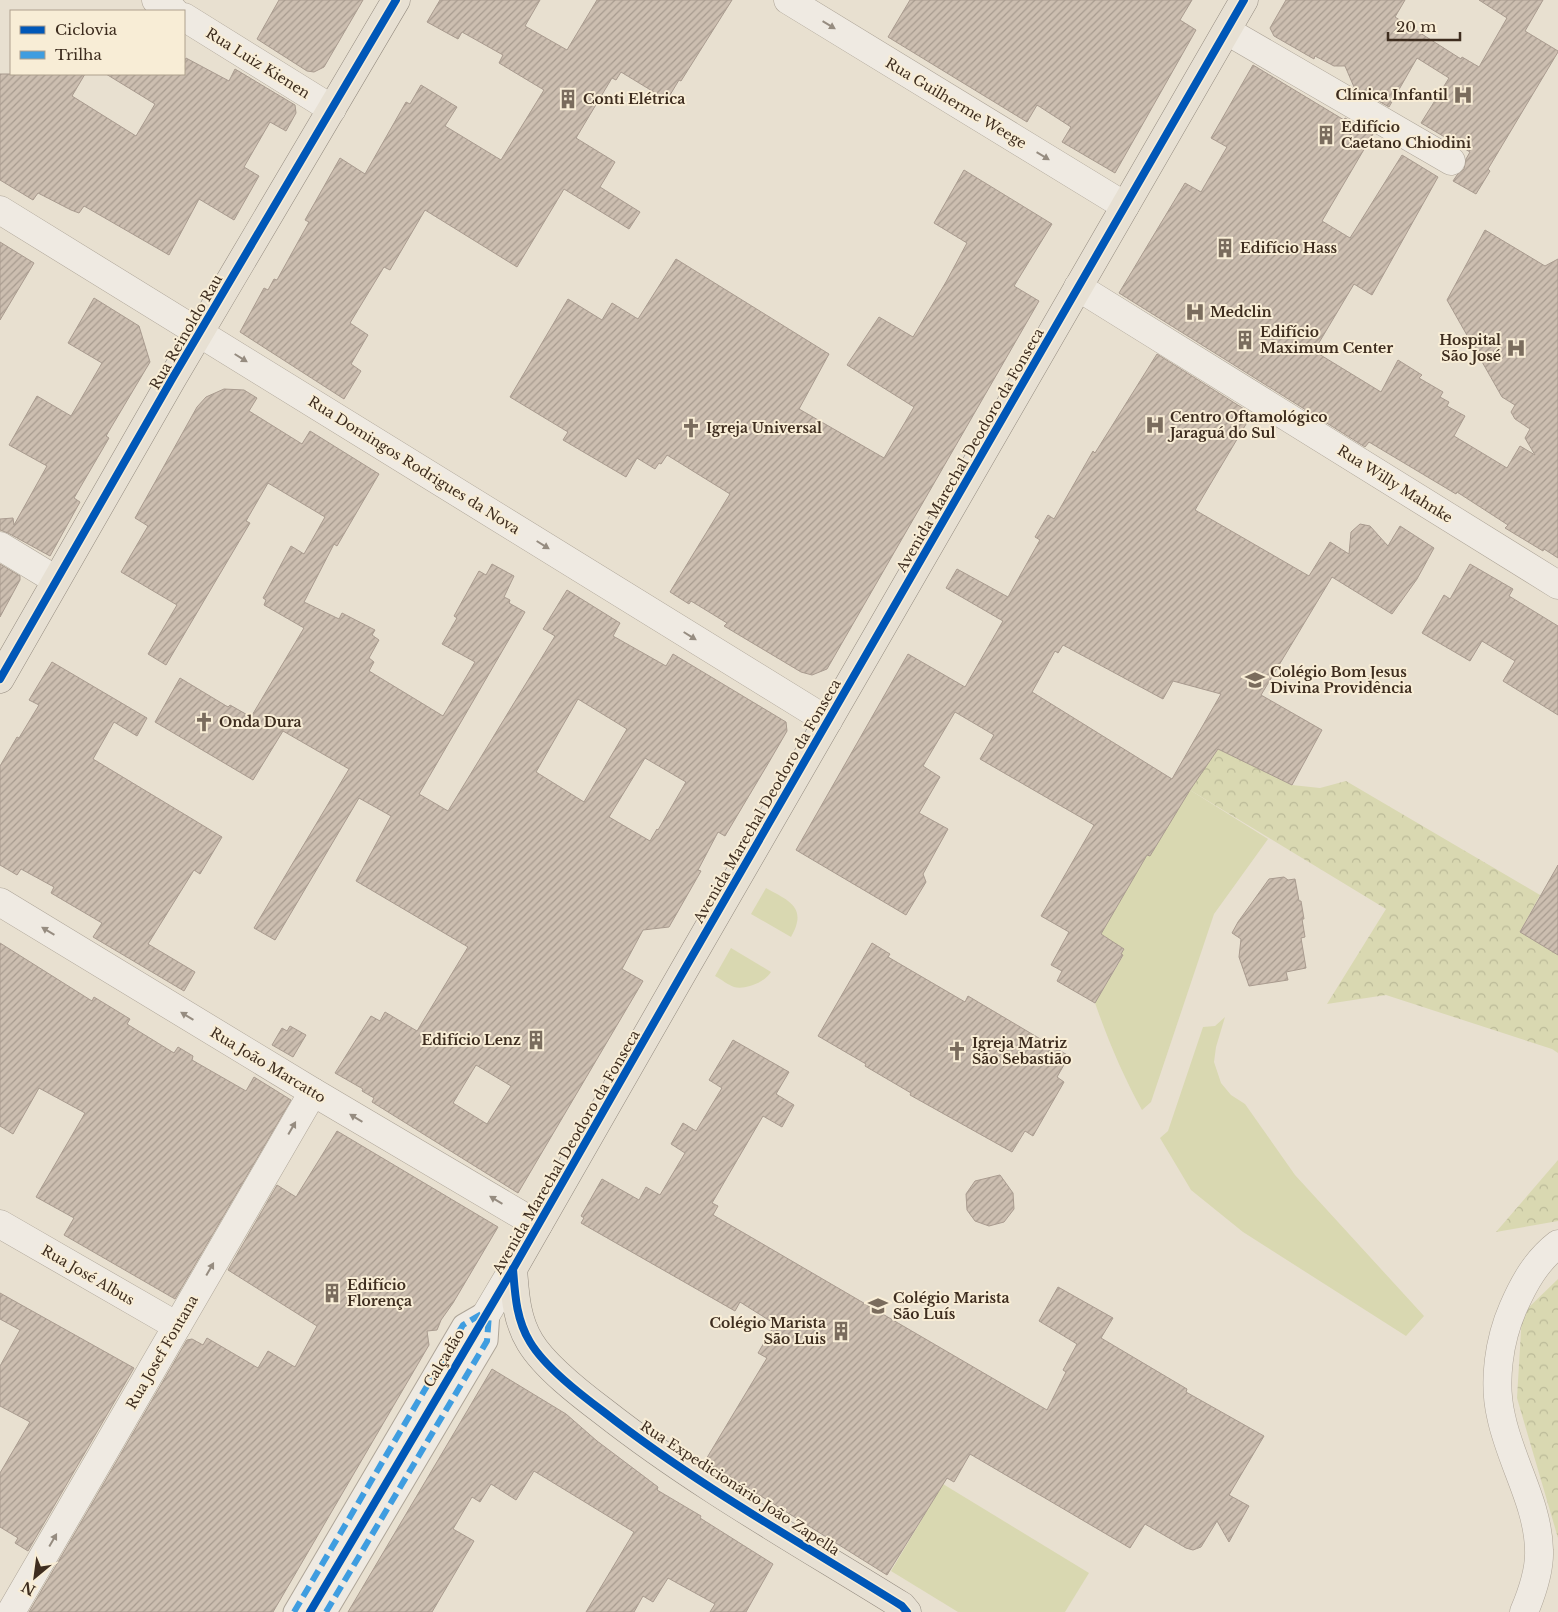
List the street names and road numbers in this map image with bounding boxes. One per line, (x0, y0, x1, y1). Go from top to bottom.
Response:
street label: Rua Luiz Kienen (203, 24, 314, 102)
street label: Rua Guilherme Weege (882, 54, 1030, 152)
street label: Rua Reinoldo Rau (146, 271, 227, 393)
street label: Avenida Marechal Deodoro da Fonseca (892, 325, 1048, 576)
street label: Rua Domingos Rodrigues da Nova (305, 392, 523, 538)
street label: Rua Willy Mahnke (1334, 441, 1456, 527)
street label: Avenida Marechal Deodoro da Fonseca (689, 676, 845, 927)
street label: Rua João Marcatto (207, 1023, 329, 1107)
street label: Avenida Marechal Deodoro da Fonseca (488, 1027, 644, 1278)
street label: Rua José Albus (38, 1241, 138, 1309)
street label: Rua Josef Fontana (122, 1292, 202, 1412)
street label: Calçadão (420, 1325, 468, 1391)
street label: Rua Expedicionário João Zapella (637, 1417, 843, 1559)

